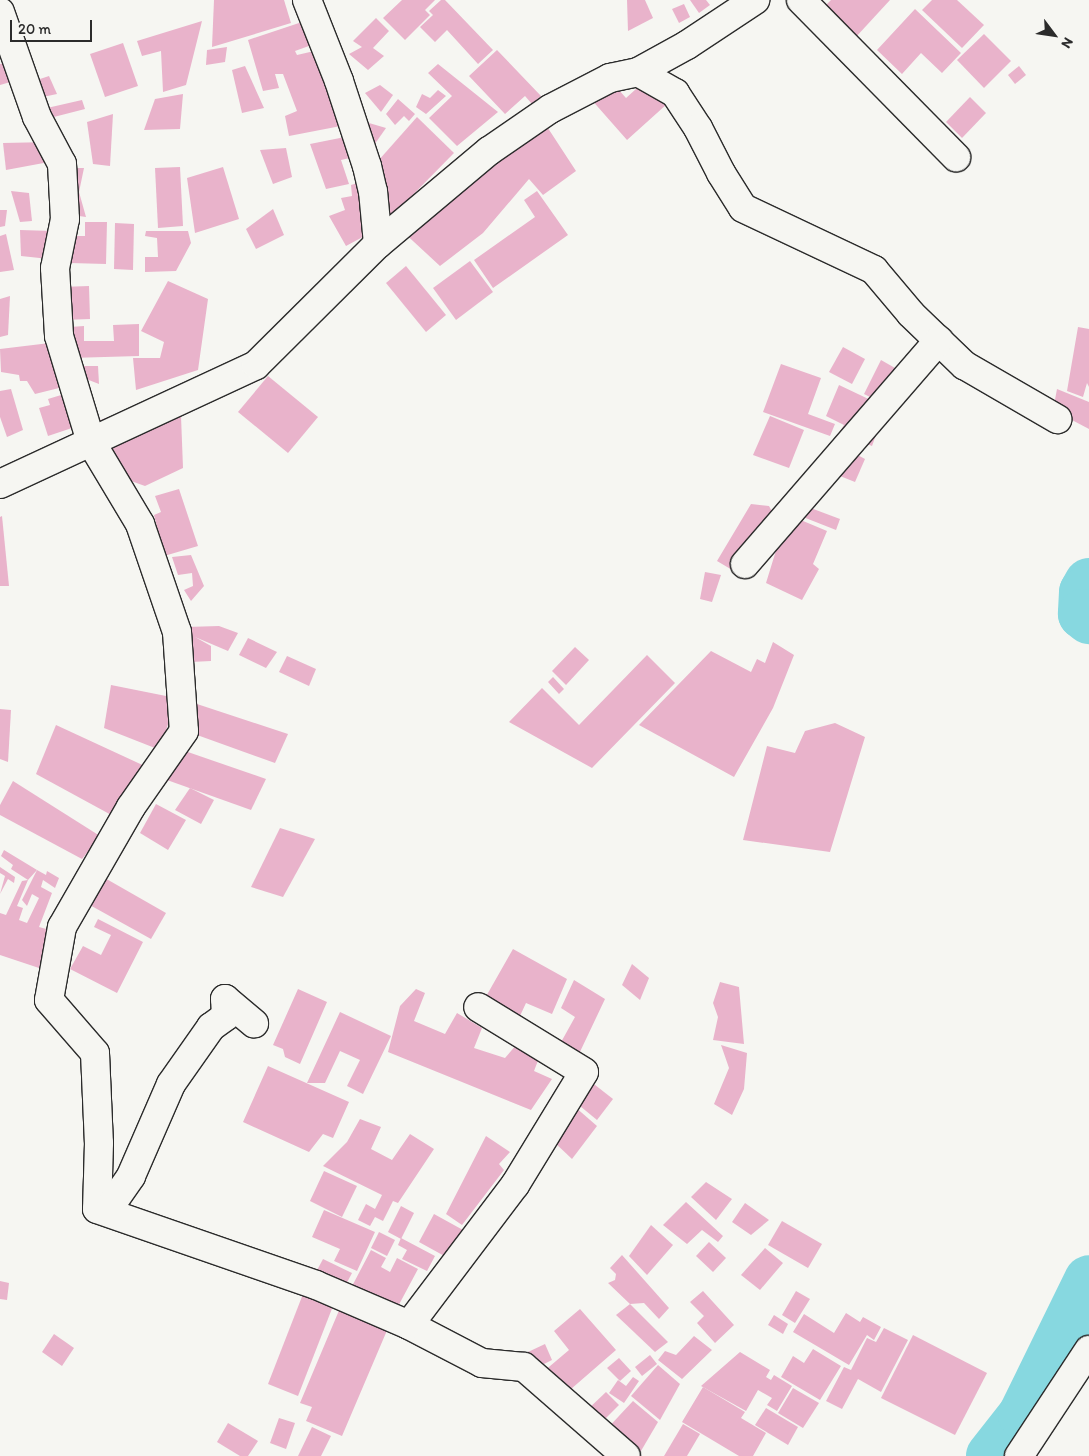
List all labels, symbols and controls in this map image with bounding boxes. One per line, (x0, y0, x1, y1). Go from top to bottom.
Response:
scale bar (12, 10, 95, 42)
north arrow (1029, 10, 1079, 60)
text: 20 m (18, 20, 51, 38)
text: N (1058, 35, 1077, 51)

